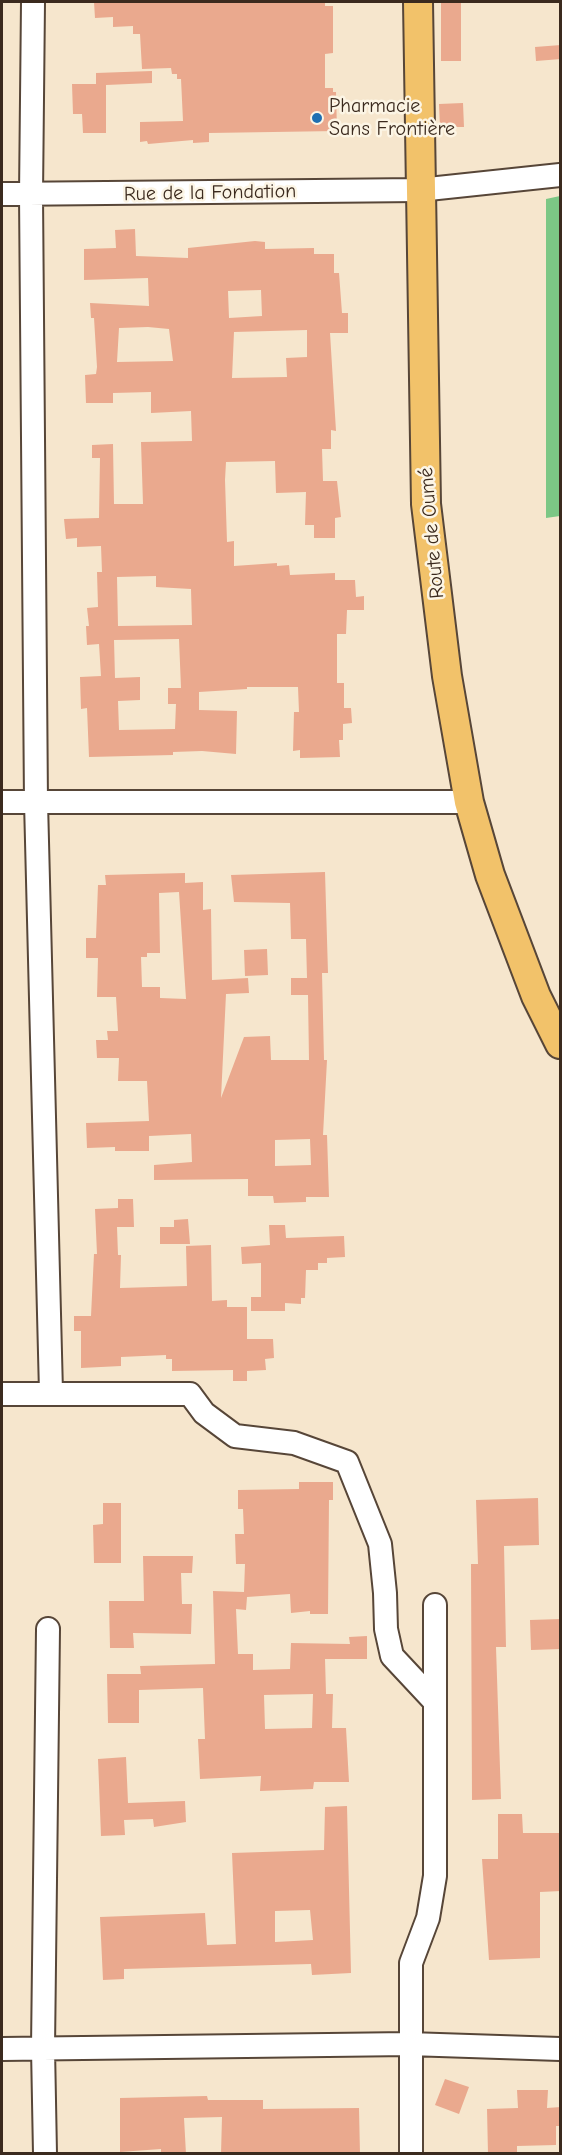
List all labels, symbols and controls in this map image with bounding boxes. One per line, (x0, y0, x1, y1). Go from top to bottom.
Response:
place label: Pharmacie Sans Frontière (329, 94, 455, 141)
marker: Pharmacie Sans Frontière (310, 111, 324, 125)
street label: Rue de la Fondation (124, 179, 296, 207)
street label: Route de Oumé (414, 467, 450, 599)

